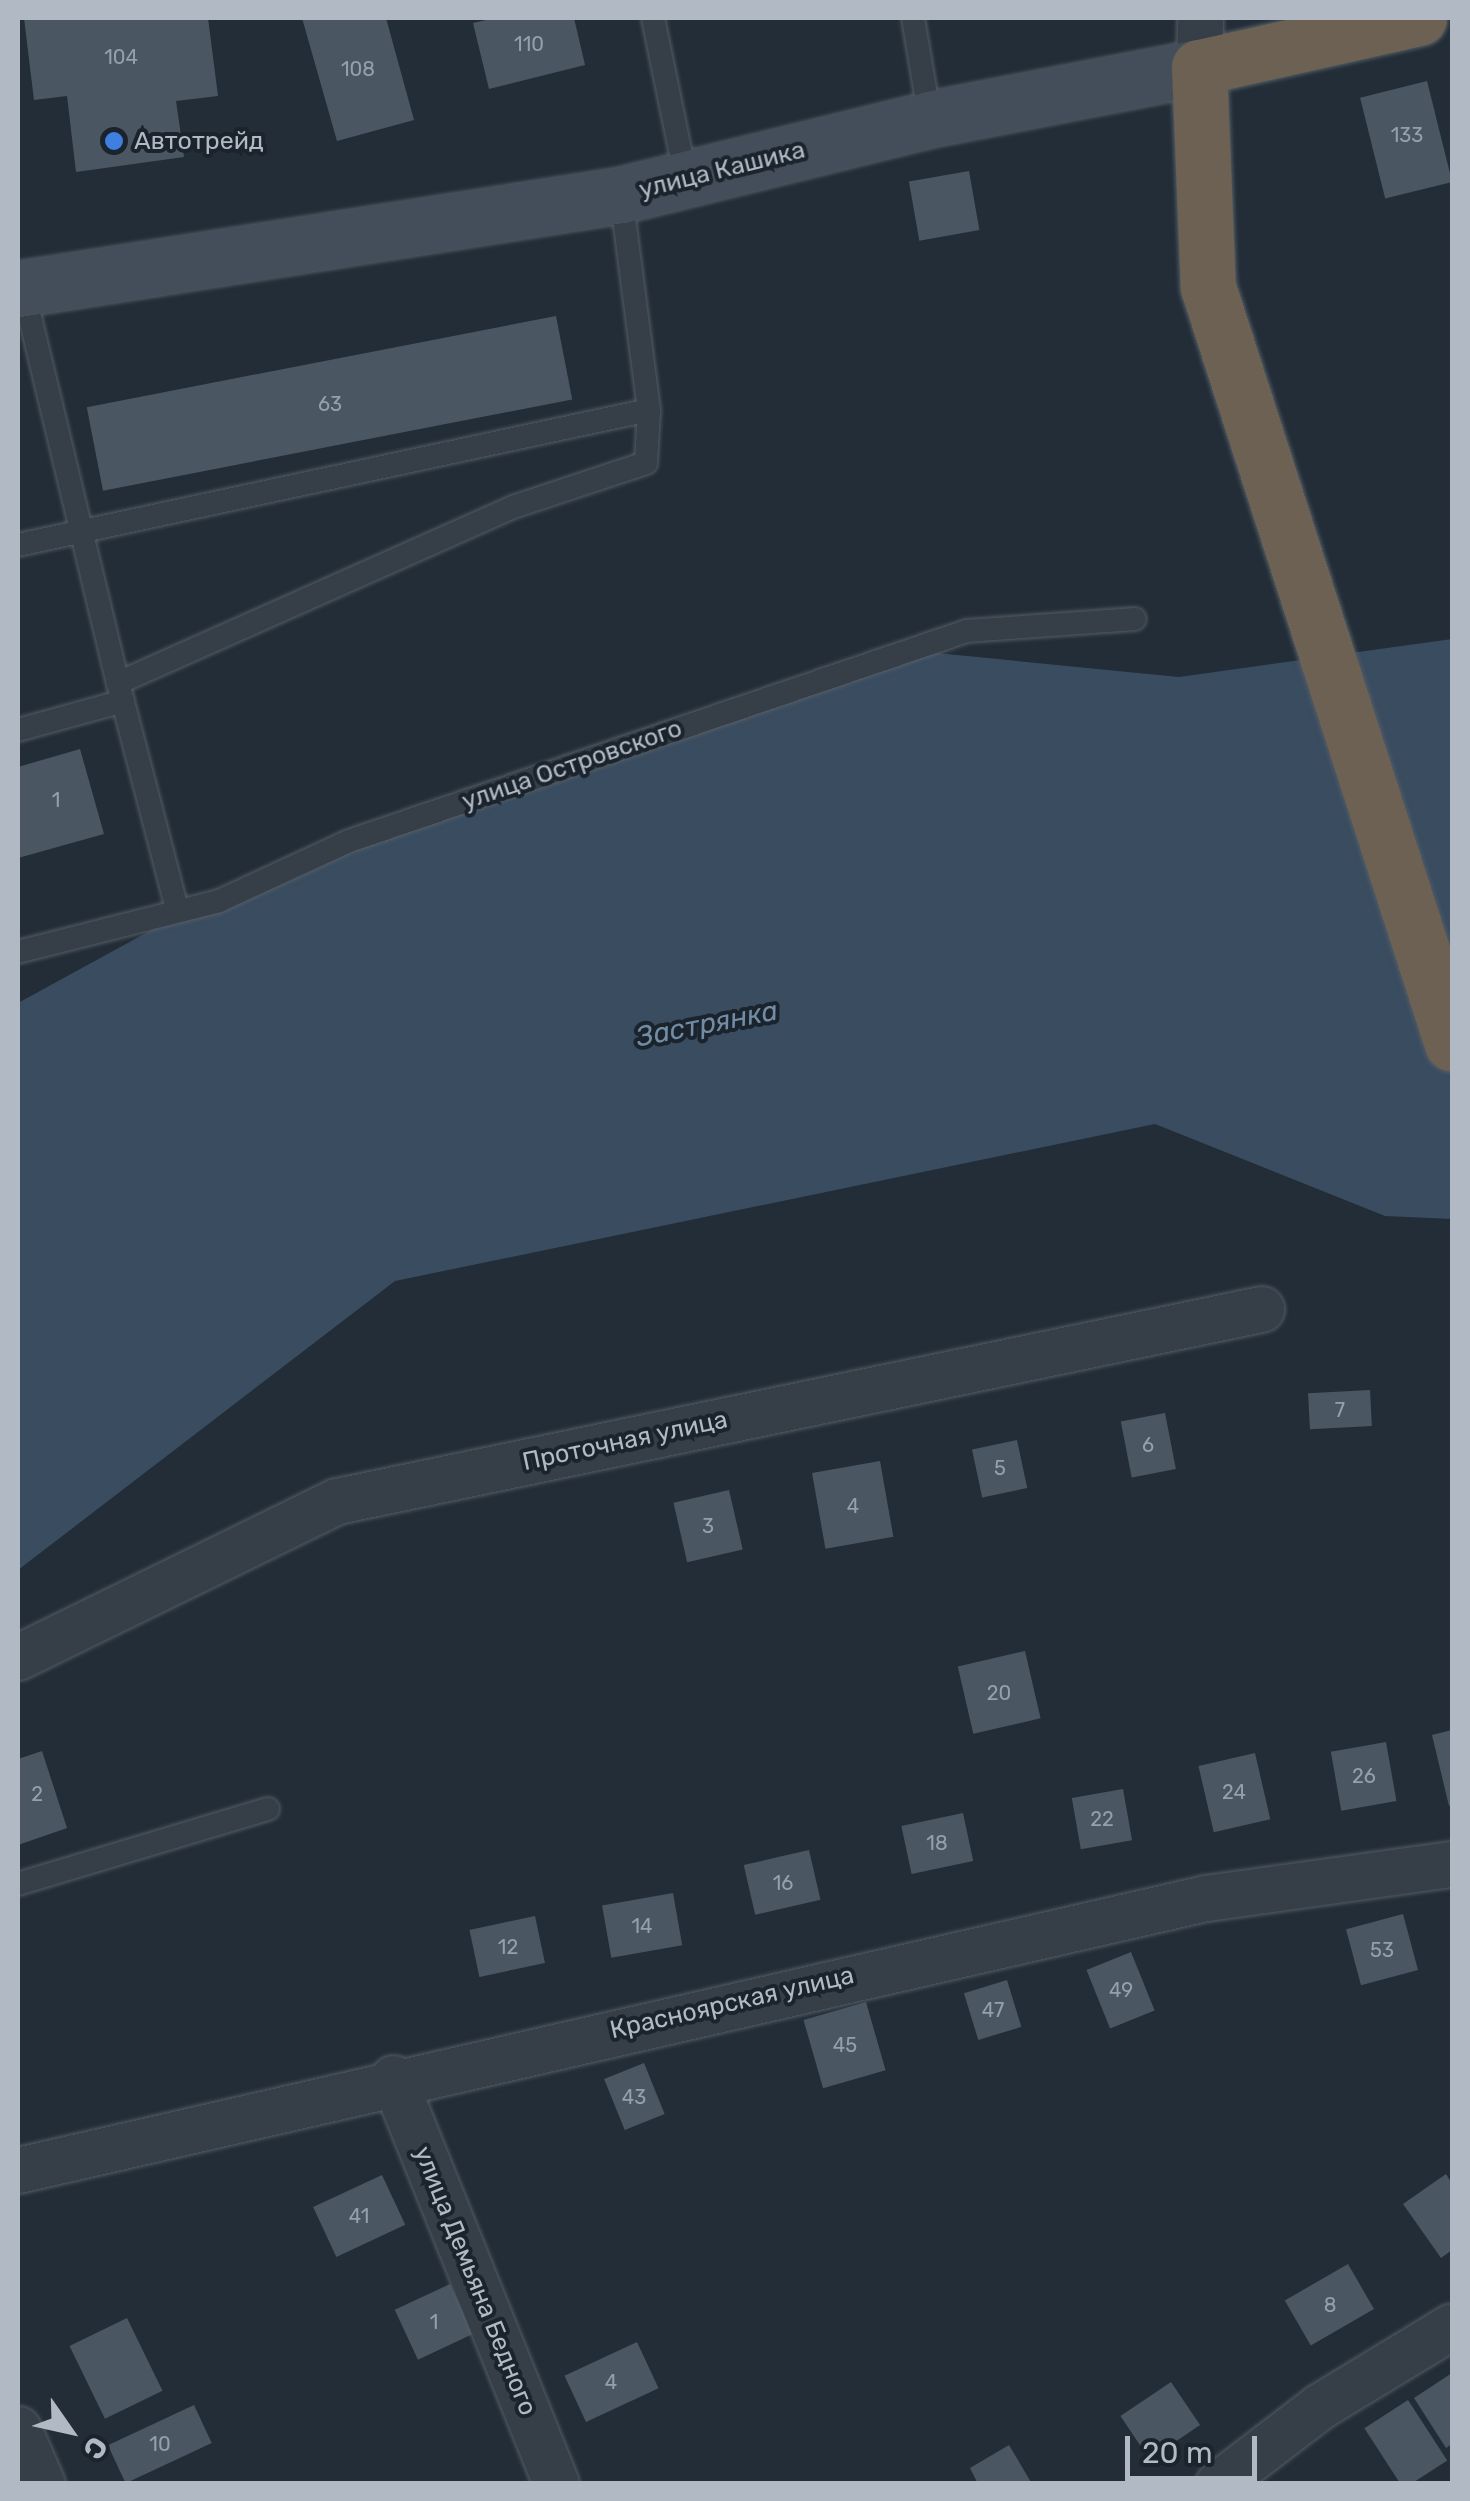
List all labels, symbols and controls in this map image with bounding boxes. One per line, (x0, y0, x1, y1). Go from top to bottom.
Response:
house number: 110 (514, 32, 544, 56)
house number: 104 (104, 45, 138, 69)
house number: 108 (341, 57, 375, 81)
house number: 133 (1391, 123, 1423, 147)
place label: Автотрейд (134, 126, 264, 156)
marker: Автотрейд (103, 130, 125, 152)
street label: улица Кашика (636, 135, 808, 205)
house number: 63 (318, 392, 342, 416)
street label: улица Островского (458, 713, 686, 817)
house number: 1 (52, 788, 60, 812)
water label: Застрянка (633, 994, 781, 1054)
house number: 7 (1335, 1398, 1345, 1422)
street label: Проточная улица (520, 1405, 730, 1477)
house number: 6 (1142, 1433, 1154, 1457)
house number: 5 (994, 1456, 1006, 1480)
house number: 4 (847, 1494, 859, 1518)
house number: 3 (702, 1514, 714, 1538)
house number: 20 (987, 1681, 1011, 1705)
house number: 26 (1352, 1764, 1376, 1788)
house number: 24 (1222, 1780, 1246, 1804)
house number: 2 (31, 1782, 43, 1806)
house number: 22 (1090, 1807, 1114, 1831)
house number: 18 (926, 1831, 948, 1855)
house number: 16 (773, 1871, 793, 1895)
house number: 14 (632, 1914, 652, 1938)
house number: 12 (498, 1935, 518, 1959)
house number: 53 (1370, 1938, 1394, 1962)
street label: Красноярская улица (607, 1960, 857, 2046)
house number: 49 (1109, 1978, 1133, 2002)
house number: 47 (982, 1998, 1004, 2022)
house number: 45 (833, 2033, 857, 2057)
house number: 43 (622, 2085, 646, 2109)
street label: улица Демьяна Бедного (407, 2142, 543, 2420)
house number: 41 (349, 2204, 369, 2228)
house number: 8 (1324, 2293, 1336, 2317)
house number: 1 (430, 2310, 438, 2334)
house number: 4 (605, 2370, 617, 2394)
north arrow (20, 2381, 120, 2481)
scale bar (1130, 2416, 1262, 2478)
text: С (76, 2431, 114, 2465)
house number: 10 (149, 2432, 171, 2456)
text: 20 m (1142, 2435, 1213, 2471)

